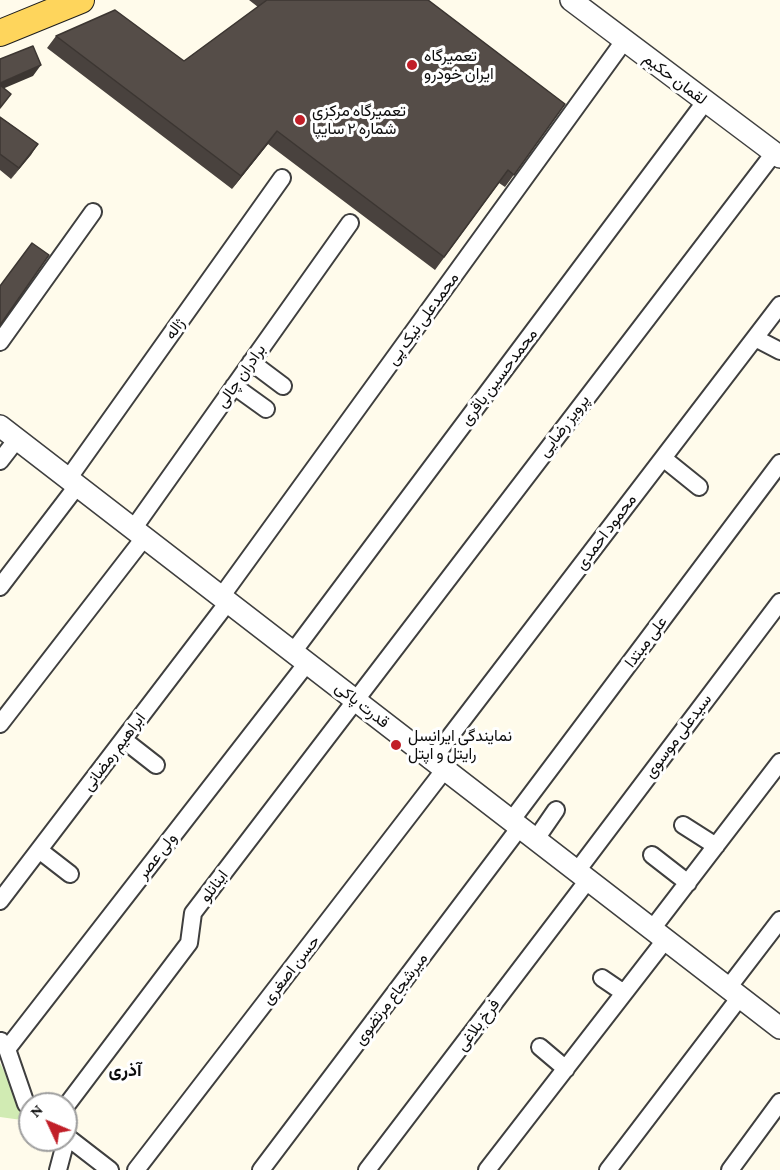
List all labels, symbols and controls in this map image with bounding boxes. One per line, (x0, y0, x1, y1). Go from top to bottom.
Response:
place label: تعمیرگاه ایران خودرو (424, 46, 494, 84)
street label: لقمان حکیم (639, 49, 711, 109)
marker: تعمیرگاه ایران خودرو (405, 58, 419, 72)
place label: تعمیرگاه مرکزی شماره ۲ سایپا (312, 101, 406, 139)
marker: تعمیرگاه مرکزی شماره ۲ سایپا (293, 113, 307, 127)
street label: محمدعلی نیک پی (383, 269, 463, 369)
street label: ژاله (161, 315, 189, 343)
street label: محمدحسین باقری (456, 325, 542, 429)
street label: برادران چالی (212, 341, 270, 411)
street label: پرویز رضایی (534, 391, 594, 461)
street label: محمود احمدی (571, 490, 641, 574)
street label: علی مبتدا (621, 613, 671, 671)
street label: قدرت پاکی (331, 678, 393, 732)
street label: سیدعلی موسوی (640, 690, 716, 782)
street label: ابراهیم رمضانی (78, 709, 150, 795)
place label: نمایندگی ایرانسل رایتل و اپتل (408, 726, 512, 764)
marker: نمایندگی ایرانسل رایتل و اپتل (389, 738, 403, 752)
street label: ولی عصر (133, 829, 181, 883)
street label: اینانلو (196, 866, 232, 906)
street label: حسن اصغری (258, 932, 324, 1008)
street label: میرشجاع مرتضوی (350, 949, 432, 1049)
street label: فرخ بلاغی (452, 995, 504, 1055)
district label: آذری (108, 1059, 142, 1081)
north arrow (18, 1092, 78, 1152)
text: N (26, 1101, 46, 1120)

